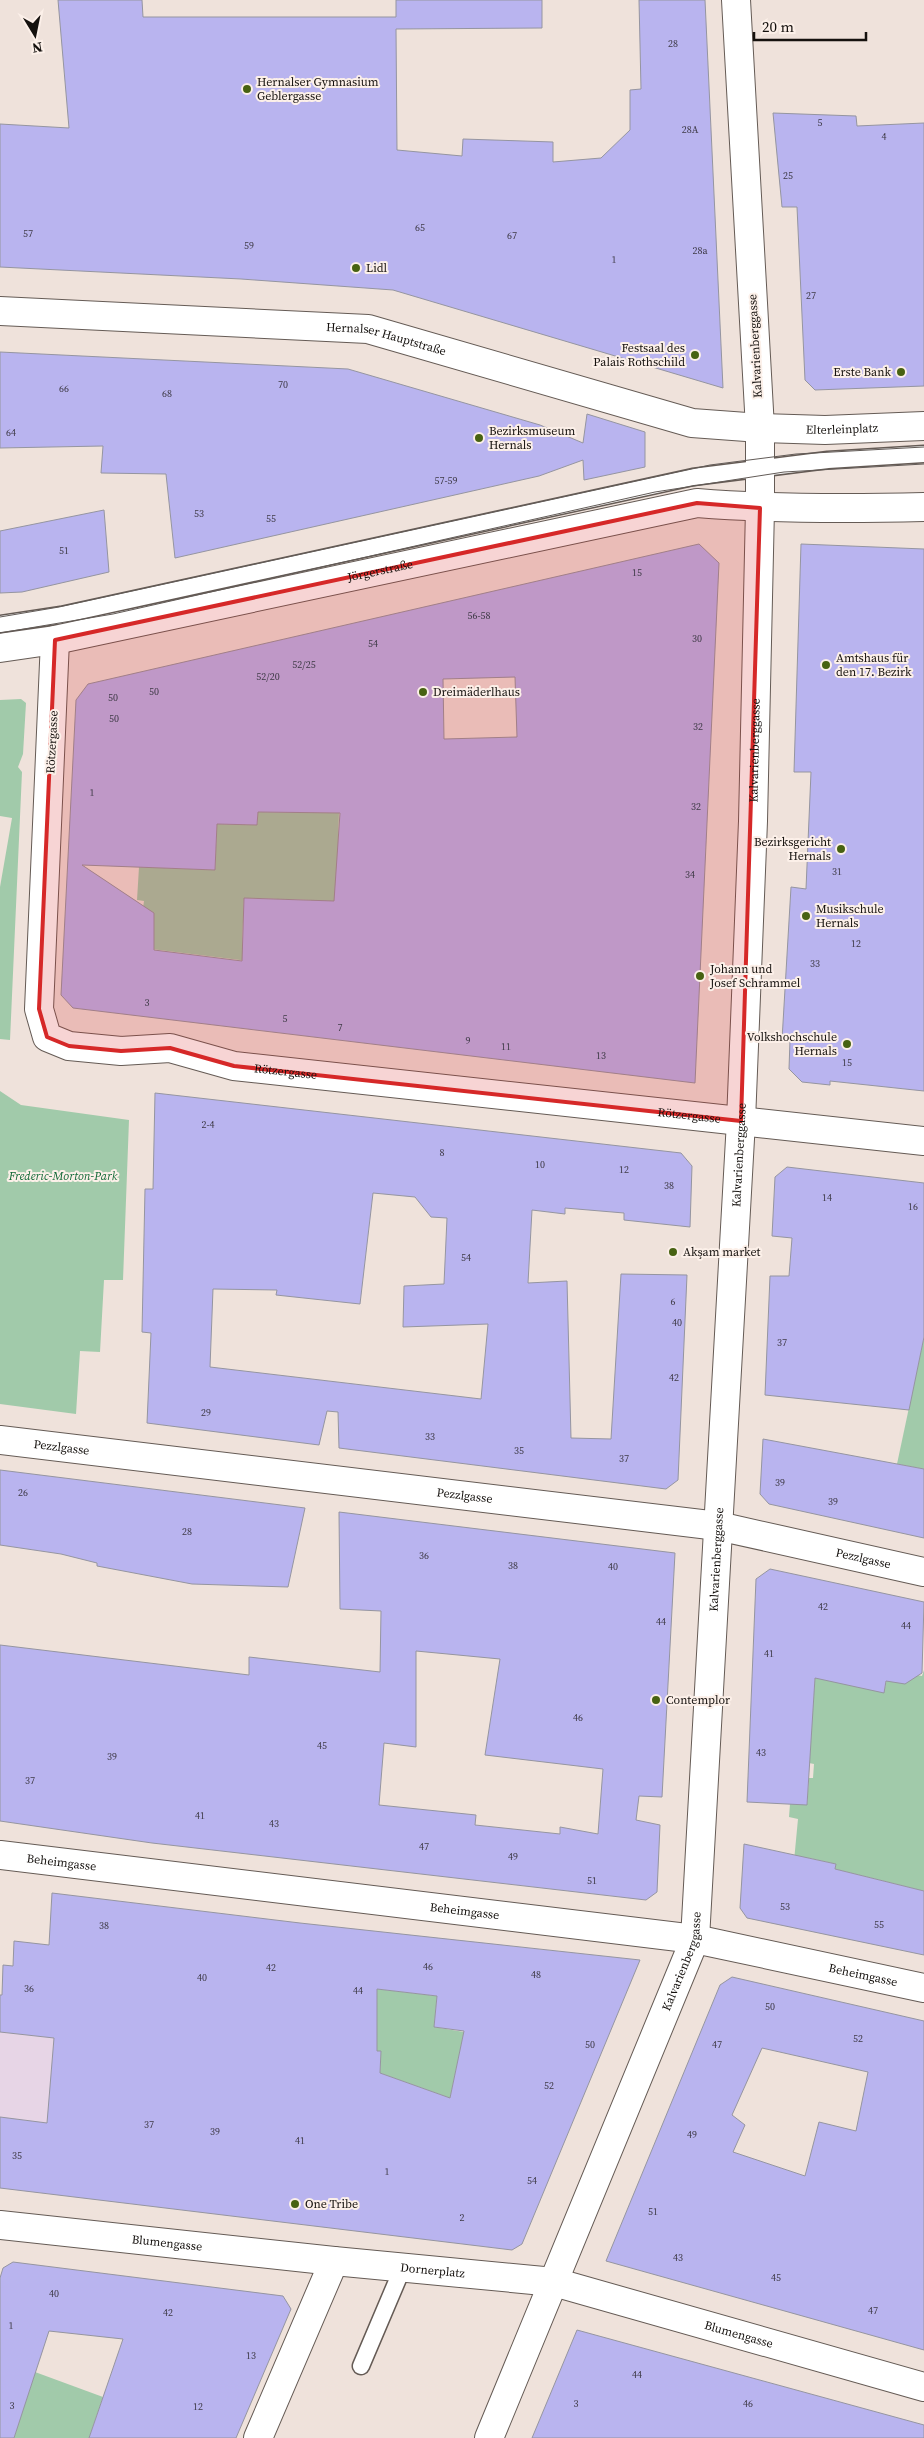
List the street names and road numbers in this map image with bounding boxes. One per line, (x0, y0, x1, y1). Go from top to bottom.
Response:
street label: Kalvarienberggasse (744, 294, 766, 398)
street label: Hernalser Hauptstraße (326, 319, 448, 359)
street label: Elterleinplatz (806, 420, 879, 438)
street label: Jörgerstraße (345, 556, 414, 586)
street label: Kalvarienberggasse (745, 698, 764, 803)
street label: Rötzergasse (42, 710, 62, 774)
street label: Rötzergasse (253, 1060, 318, 1083)
street label: Kalvarienberggasse (728, 1103, 750, 1208)
street label: Rötzergasse (657, 1104, 722, 1127)
street label: Pezzlgasse (33, 1436, 90, 1459)
street label: Pezzlgasse (436, 1484, 493, 1507)
street label: Kalvarienberggasse (705, 1507, 727, 1612)
street label: Pezzlgasse (834, 1545, 892, 1572)
street label: Beheimgasse (26, 1850, 97, 1875)
street label: Beheimgasse (429, 1899, 500, 1923)
street label: Kalvarienberggasse (658, 1911, 705, 2013)
street label: Beheimgasse (827, 1960, 899, 1990)
street label: Blumengasse (131, 2231, 203, 2255)
street label: Dornerplatz (400, 2259, 466, 2281)
street label: Blumengasse (703, 2317, 775, 2352)

